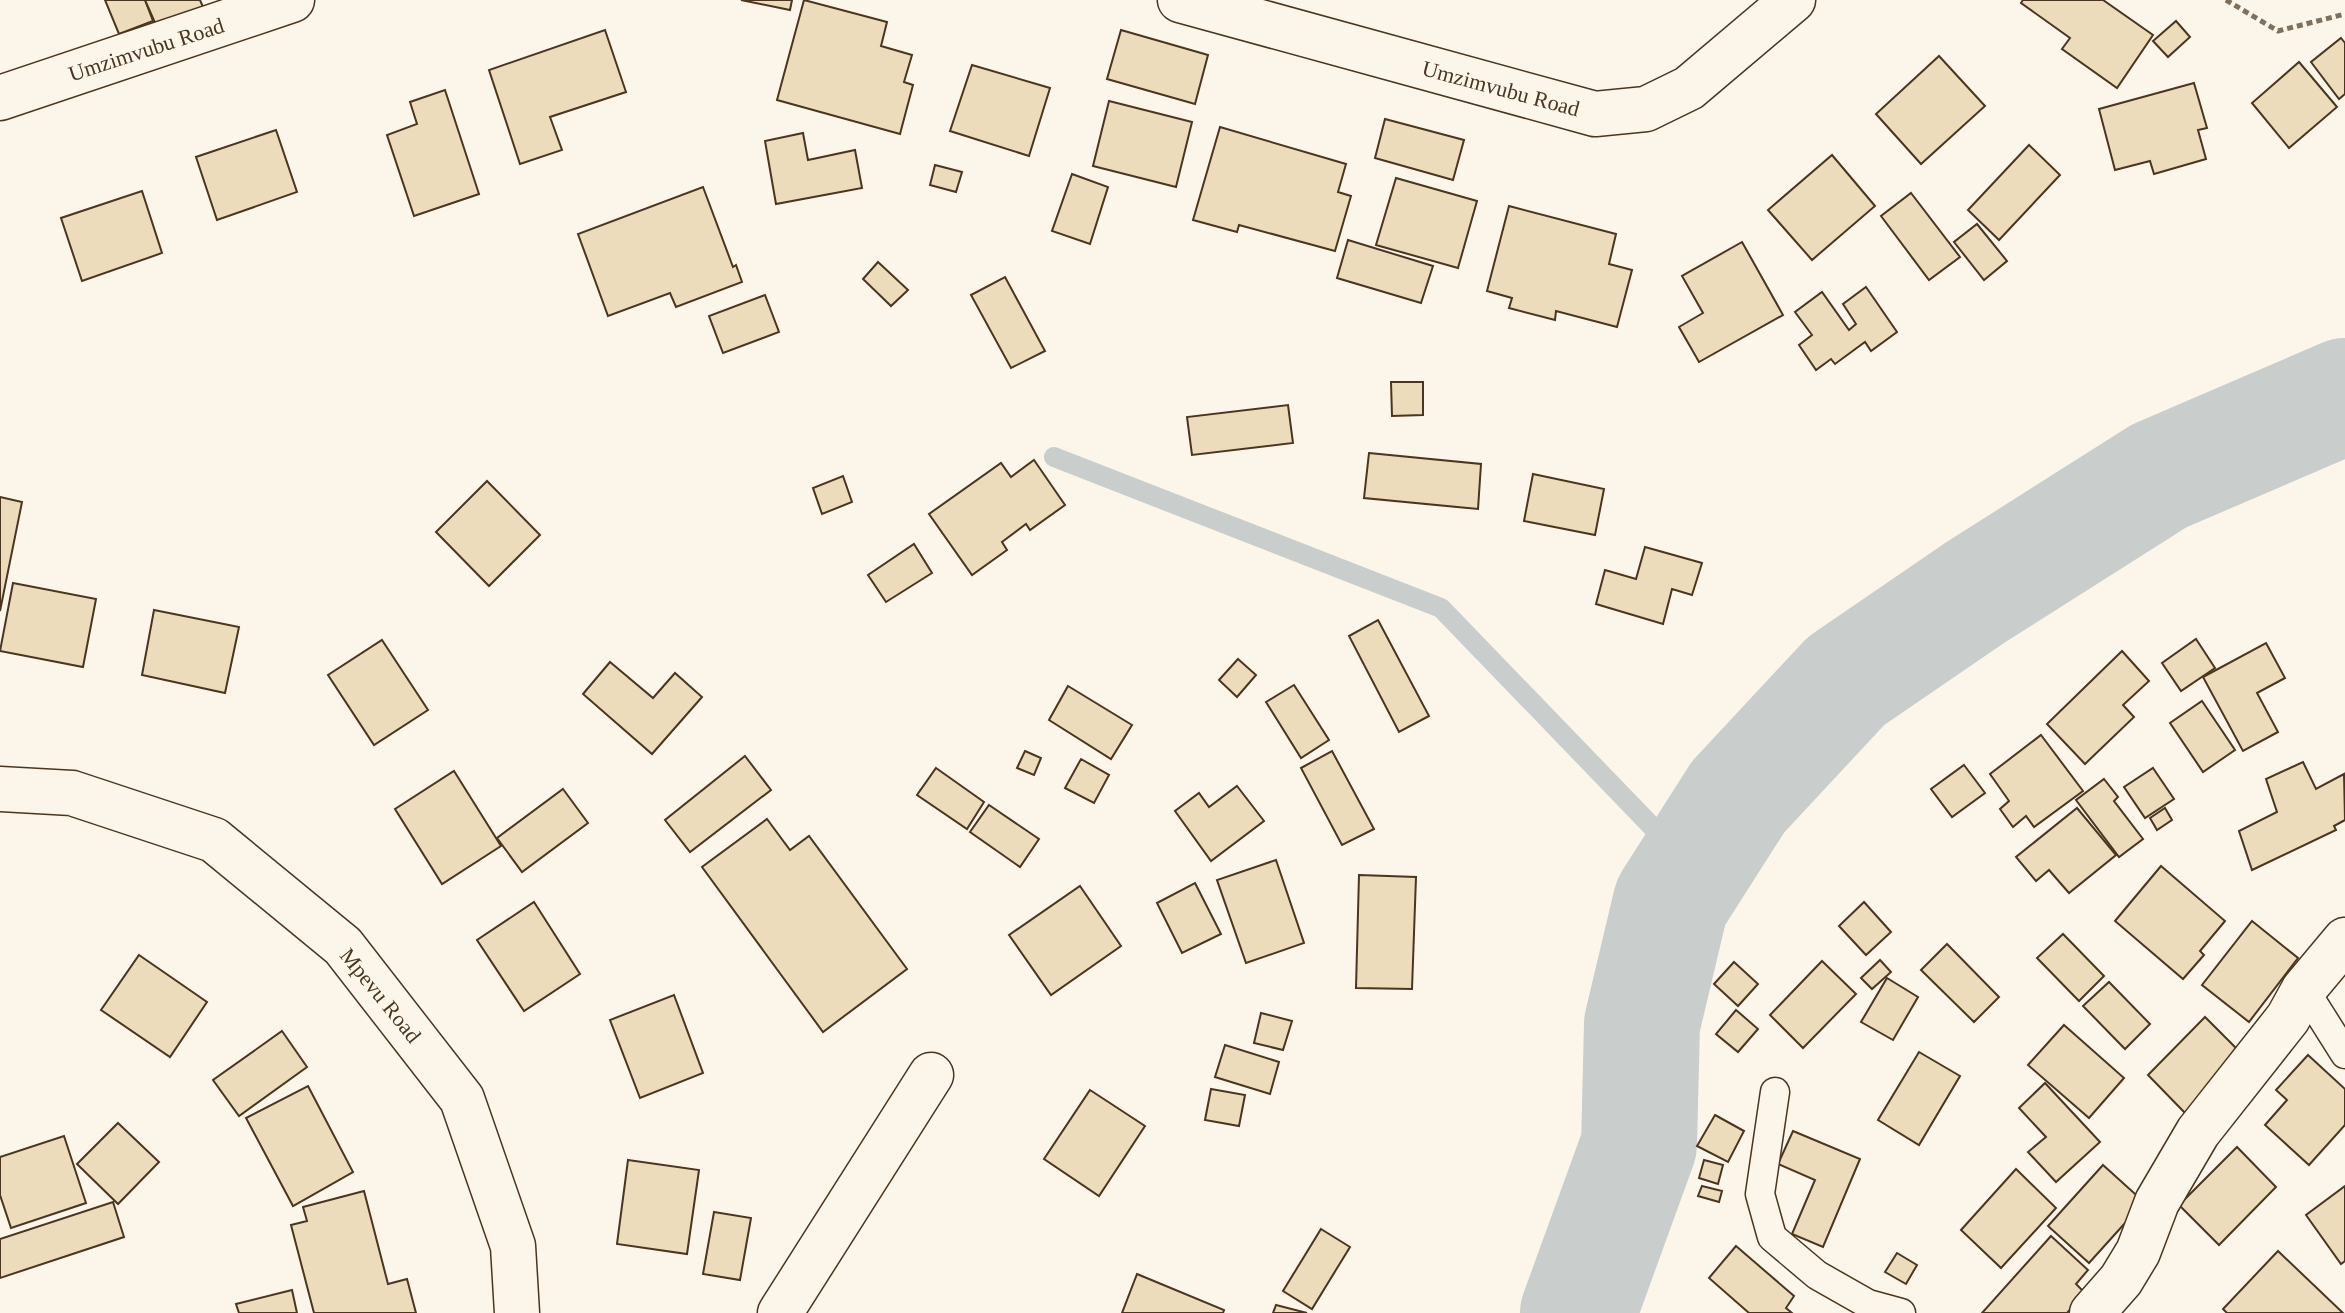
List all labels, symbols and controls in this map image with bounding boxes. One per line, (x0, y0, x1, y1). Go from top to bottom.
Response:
street label: Umzimvubu Road (65, 13, 227, 86)
street label: Umzimvubu Road (1419, 55, 1582, 122)
street label: Mpevu Road (335, 943, 426, 1048)

